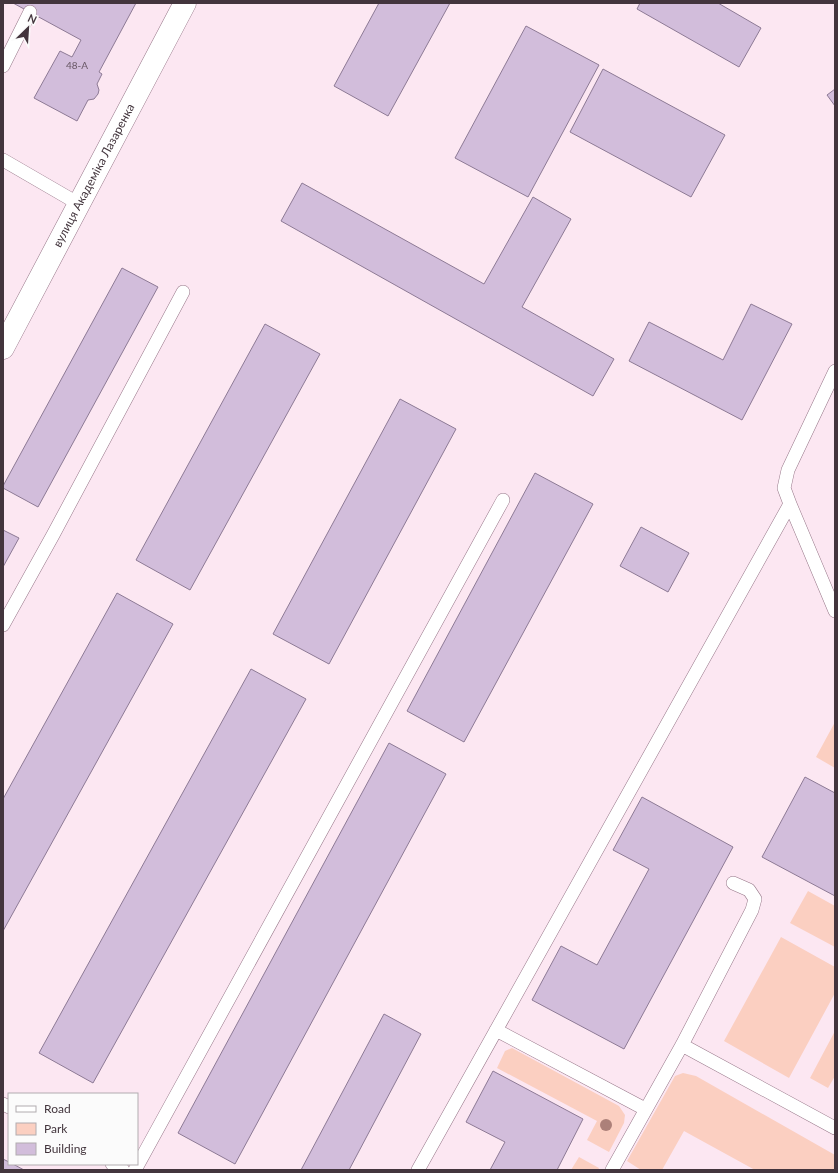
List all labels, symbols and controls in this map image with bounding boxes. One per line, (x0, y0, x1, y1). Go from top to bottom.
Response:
north arrow (8, 8, 48, 48)
text: N (26, 11, 39, 26)
house number: 48-А (66, 59, 88, 71)
street label: вулиця Академіка Лазаренка (50, 101, 138, 250)
legend (8, 1093, 138, 1165)
text: Road (44, 1101, 71, 1116)
text: Park (44, 1121, 68, 1136)
text: Building (44, 1141, 87, 1156)

